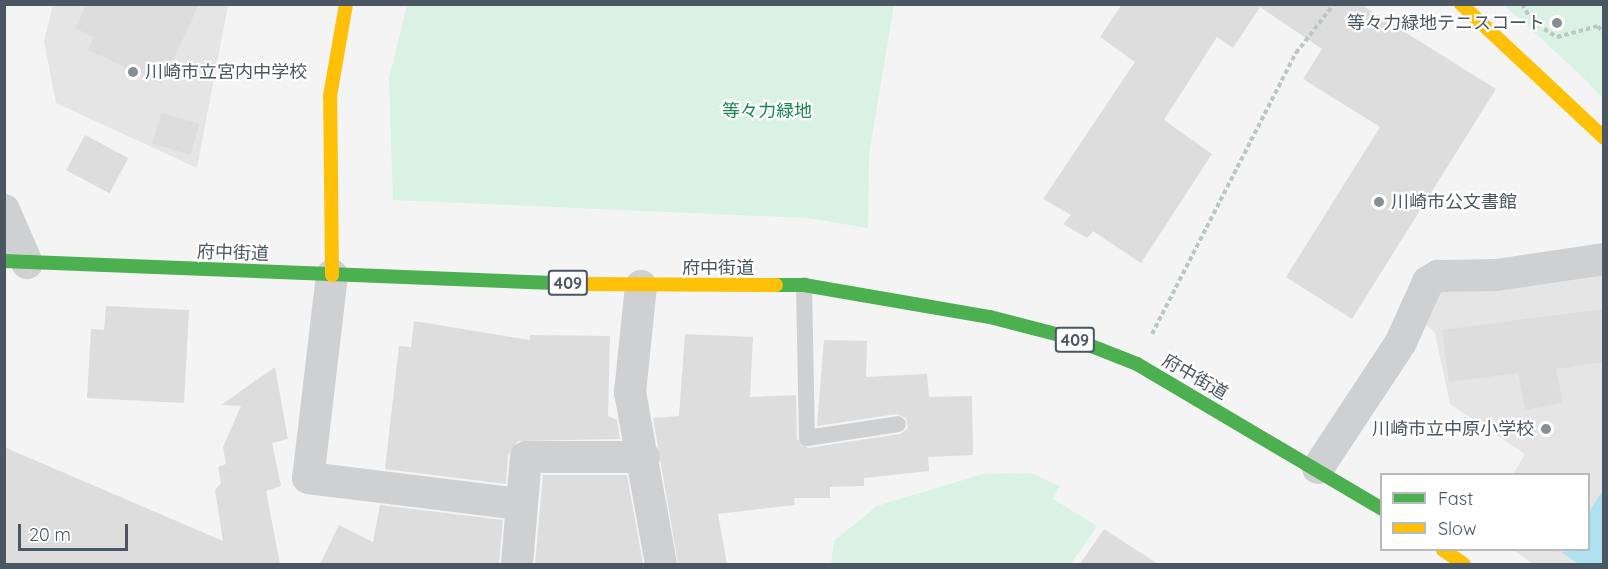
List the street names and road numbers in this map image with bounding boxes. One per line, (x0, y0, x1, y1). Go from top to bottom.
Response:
street label: 府中街道 (197, 241, 269, 265)
street label: 府中街道 (682, 257, 754, 279)
road number: 409 (547, 270, 589, 296)
road number: 409 (1054, 327, 1096, 353)
street label: 府中街道 (1158, 350, 1232, 404)

